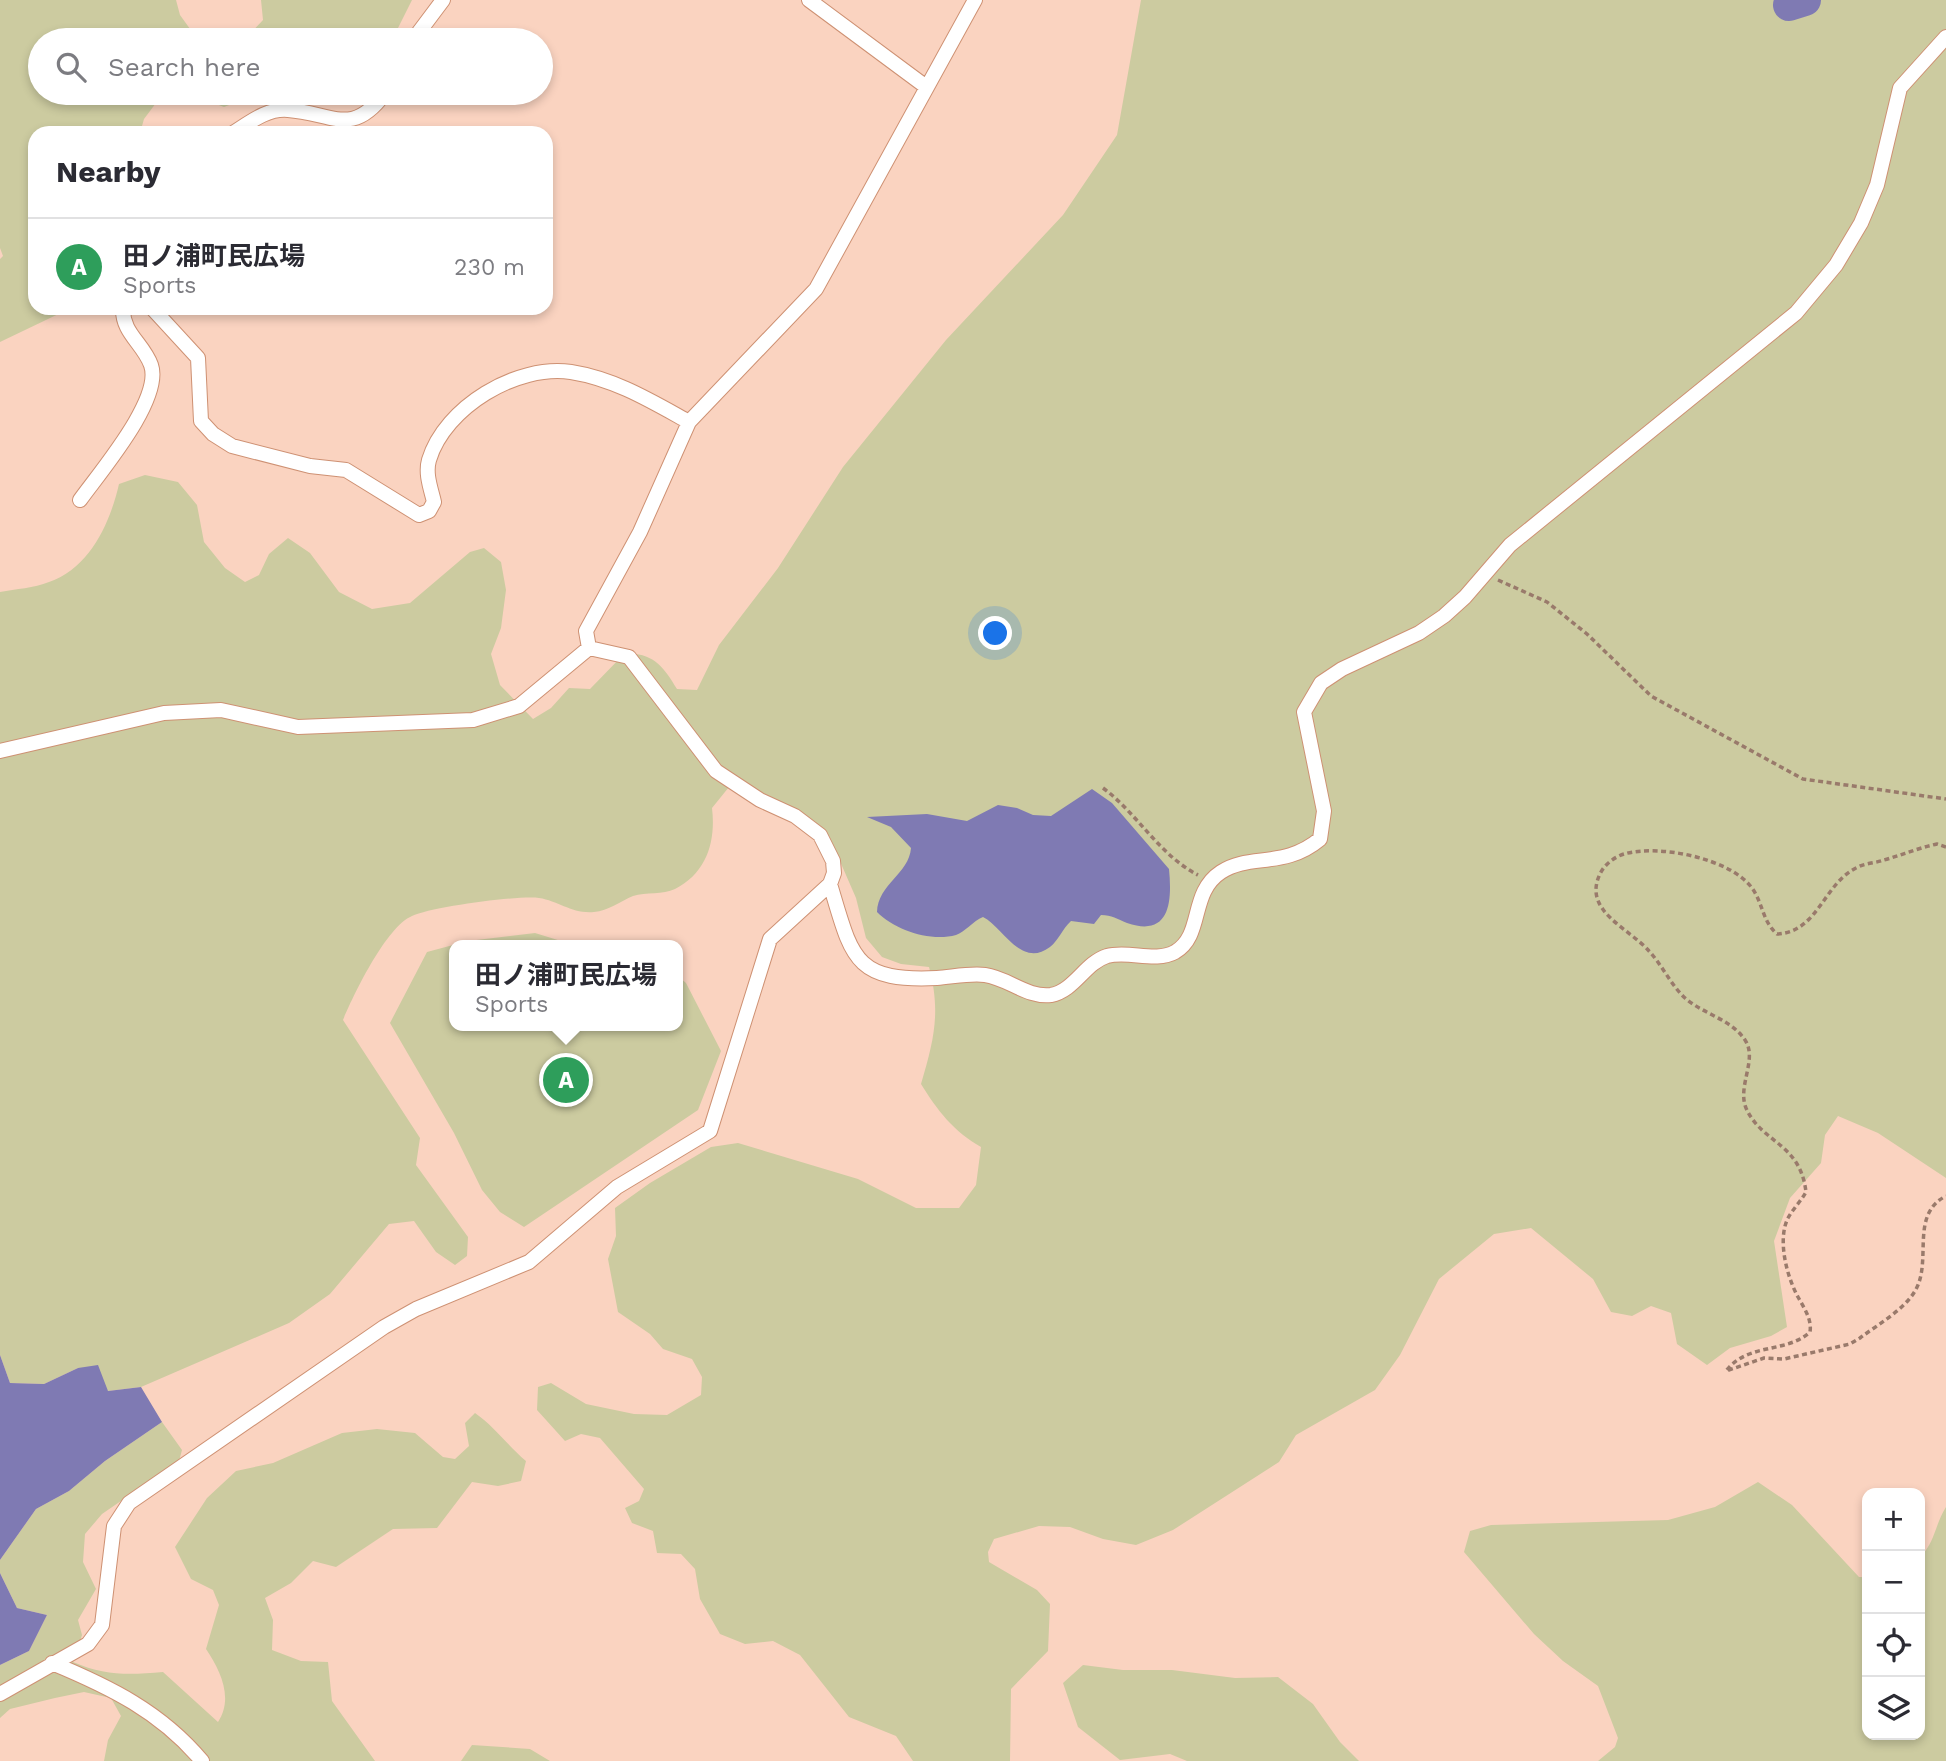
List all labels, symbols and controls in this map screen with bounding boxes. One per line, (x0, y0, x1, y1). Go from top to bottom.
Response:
search box (28, 28, 553, 105)
icon: search (52, 48, 90, 86)
text: Search here (108, 52, 260, 82)
text: Nearby (56, 154, 161, 189)
text: 田ノ浦町民広場 (123, 241, 305, 271)
text: A (71, 254, 87, 281)
text: 230 m (454, 254, 525, 281)
text: Sports (123, 272, 196, 299)
your location (978, 616, 1012, 650)
popup (449, 940, 683, 1031)
text: 田ノ浦町民広場 (475, 960, 657, 990)
text: Sports (475, 991, 548, 1018)
pin: A (543, 1054, 589, 1106)
map controls (1862, 1488, 1925, 1740)
button: + (1862, 1488, 1925, 1551)
button: − (1862, 1551, 1925, 1614)
button: locate (1862, 1614, 1925, 1677)
button: layers (1862, 1677, 1925, 1740)

